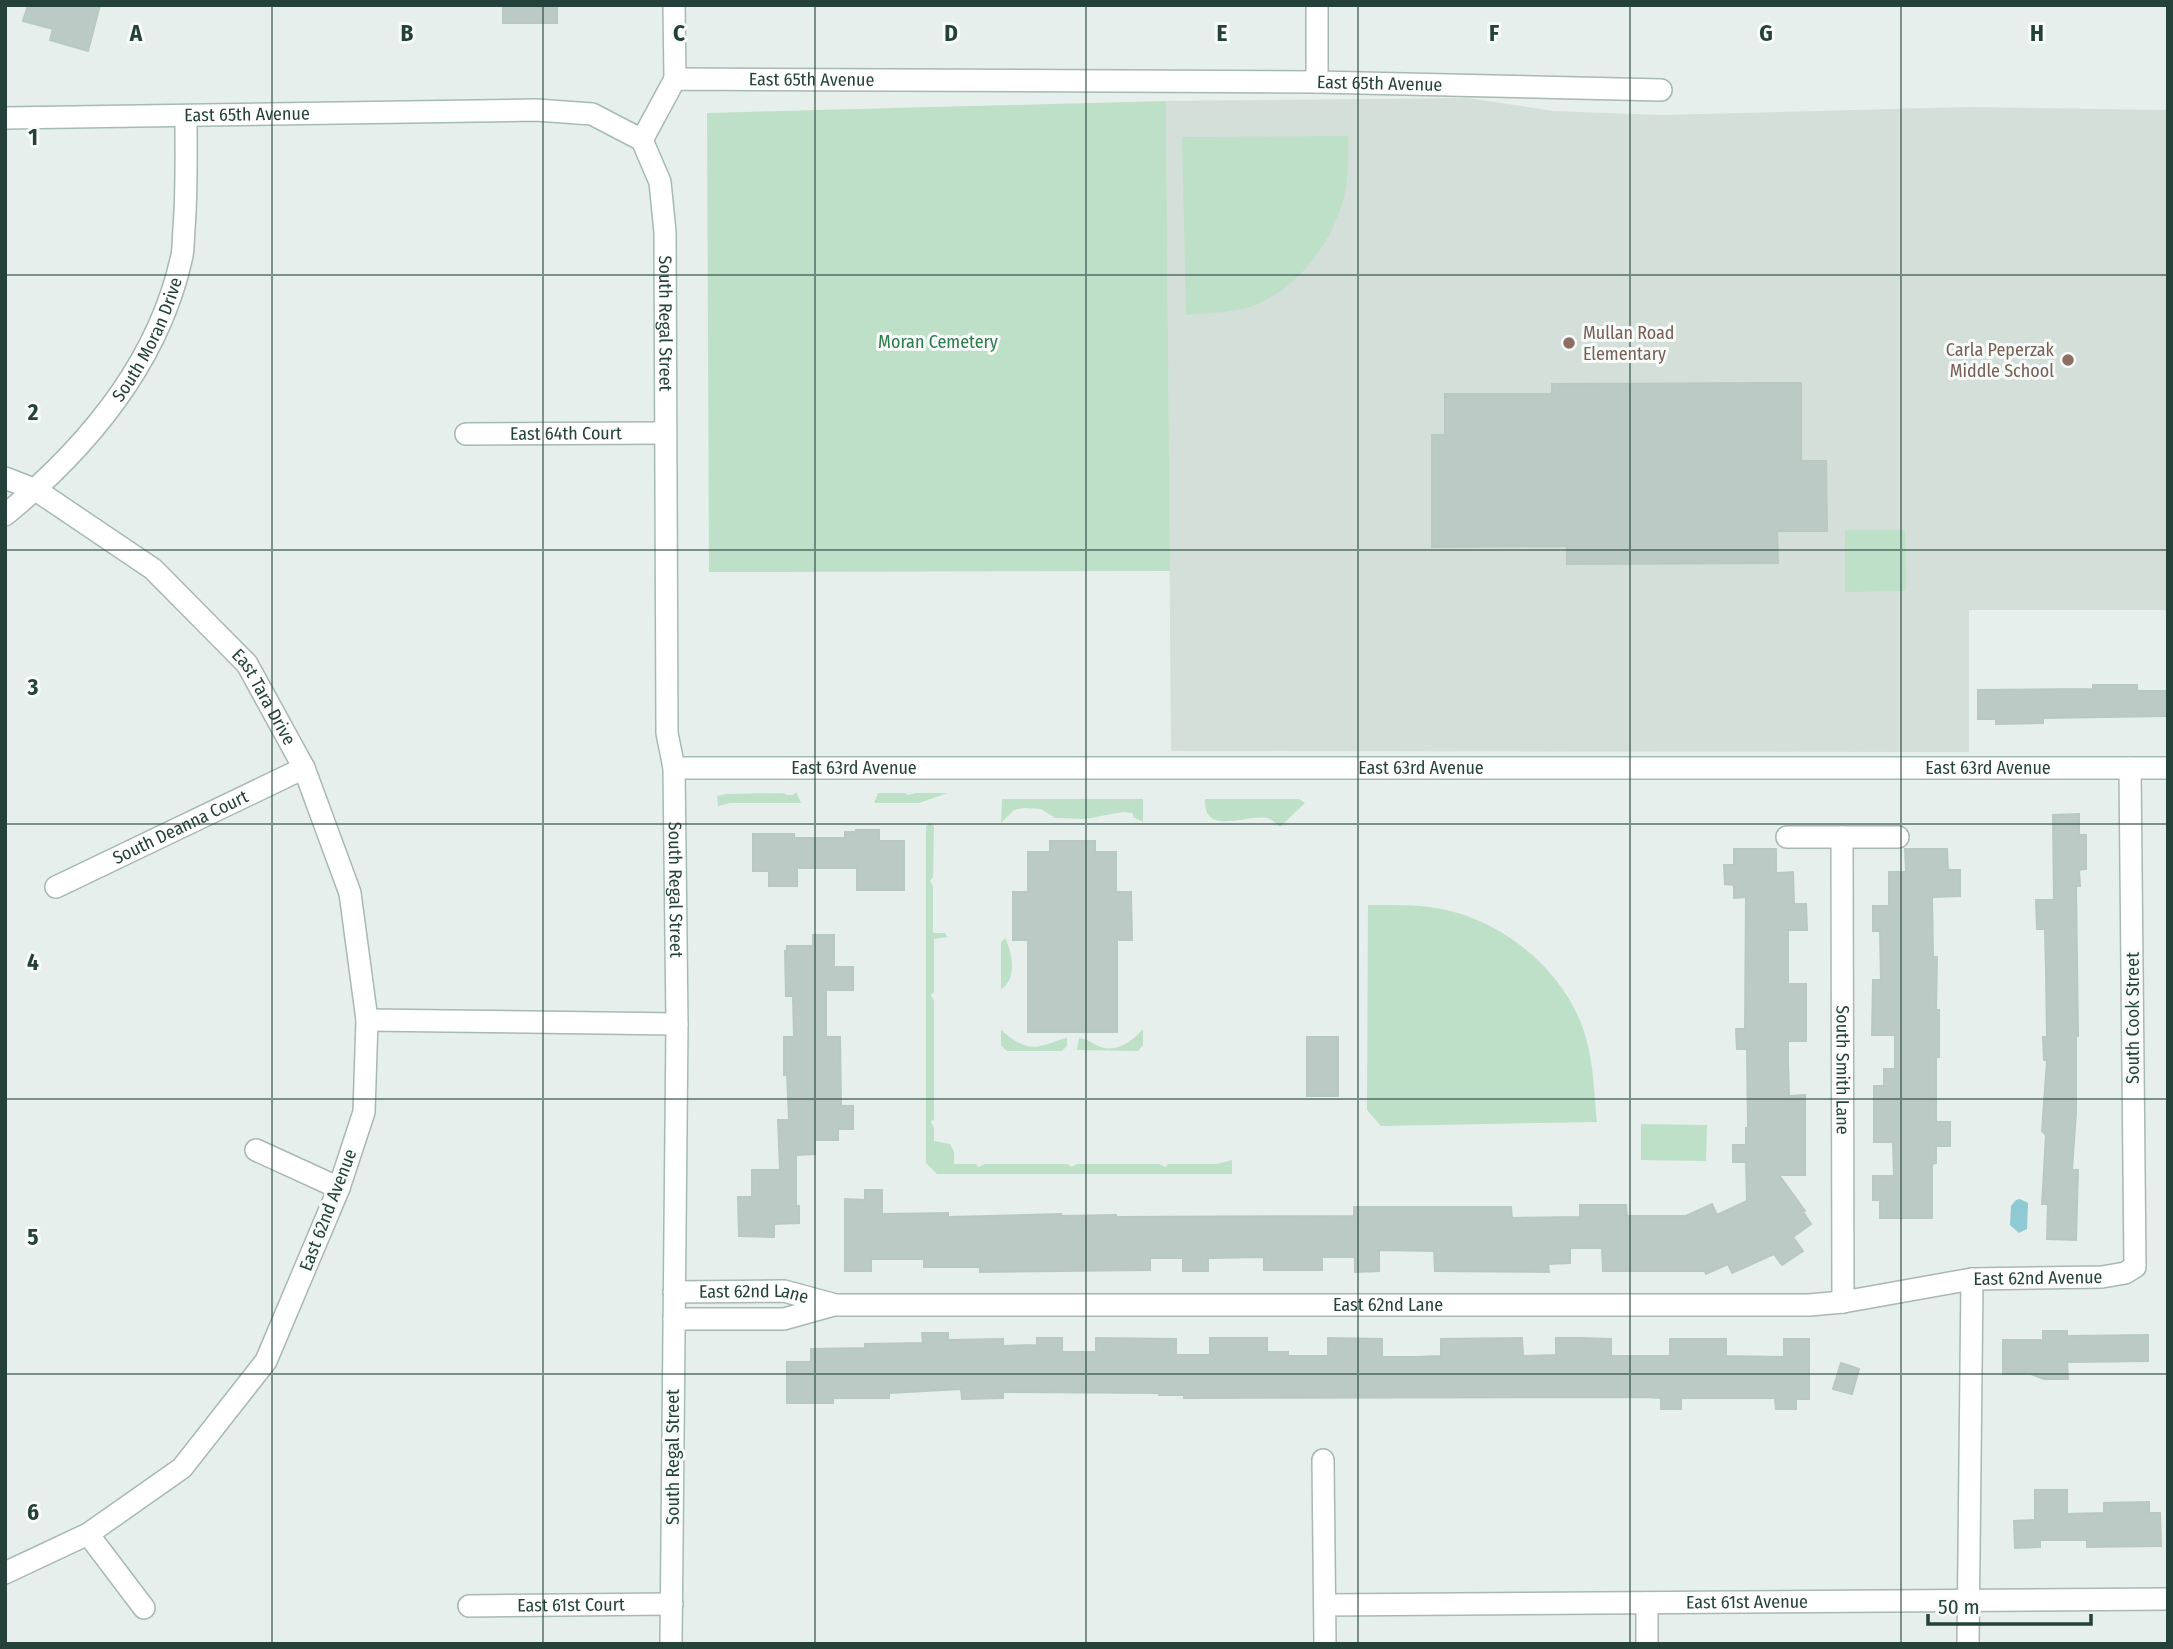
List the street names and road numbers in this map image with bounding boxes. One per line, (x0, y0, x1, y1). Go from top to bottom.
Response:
street label: East 65th Avenue (749, 68, 875, 91)
street label: East 65th Avenue (1317, 71, 1443, 96)
street label: East 65th Avenue (184, 102, 310, 126)
street label: South Regal Street (654, 255, 677, 392)
street label: South Moran Drive (107, 275, 187, 406)
street label: East 64th Court (510, 422, 622, 445)
street label: East Tara Drive (227, 644, 300, 749)
street label: East 63rd Avenue (791, 757, 917, 779)
street label: East 63rd Avenue (1358, 757, 1484, 779)
street label: East 63rd Avenue (1925, 757, 2051, 779)
street label: South Deanna Court (109, 785, 252, 869)
street label: South Regal Street (664, 822, 687, 958)
street label: South Cook Street (2122, 952, 2144, 1084)
street label: South Smith Lane (1831, 1005, 1854, 1135)
street label: East 62nd Avenue (295, 1146, 361, 1274)
street label: East 62nd Avenue (1973, 1266, 2103, 1290)
street label: East 62nd Lane (699, 1280, 811, 1308)
street label: East 62nd Lane (1333, 1294, 1443, 1316)
street label: South Regal Street (662, 1389, 684, 1525)
street label: East 61st Avenue (1686, 1591, 1808, 1613)
street label: East 61st Court (517, 1593, 625, 1617)

